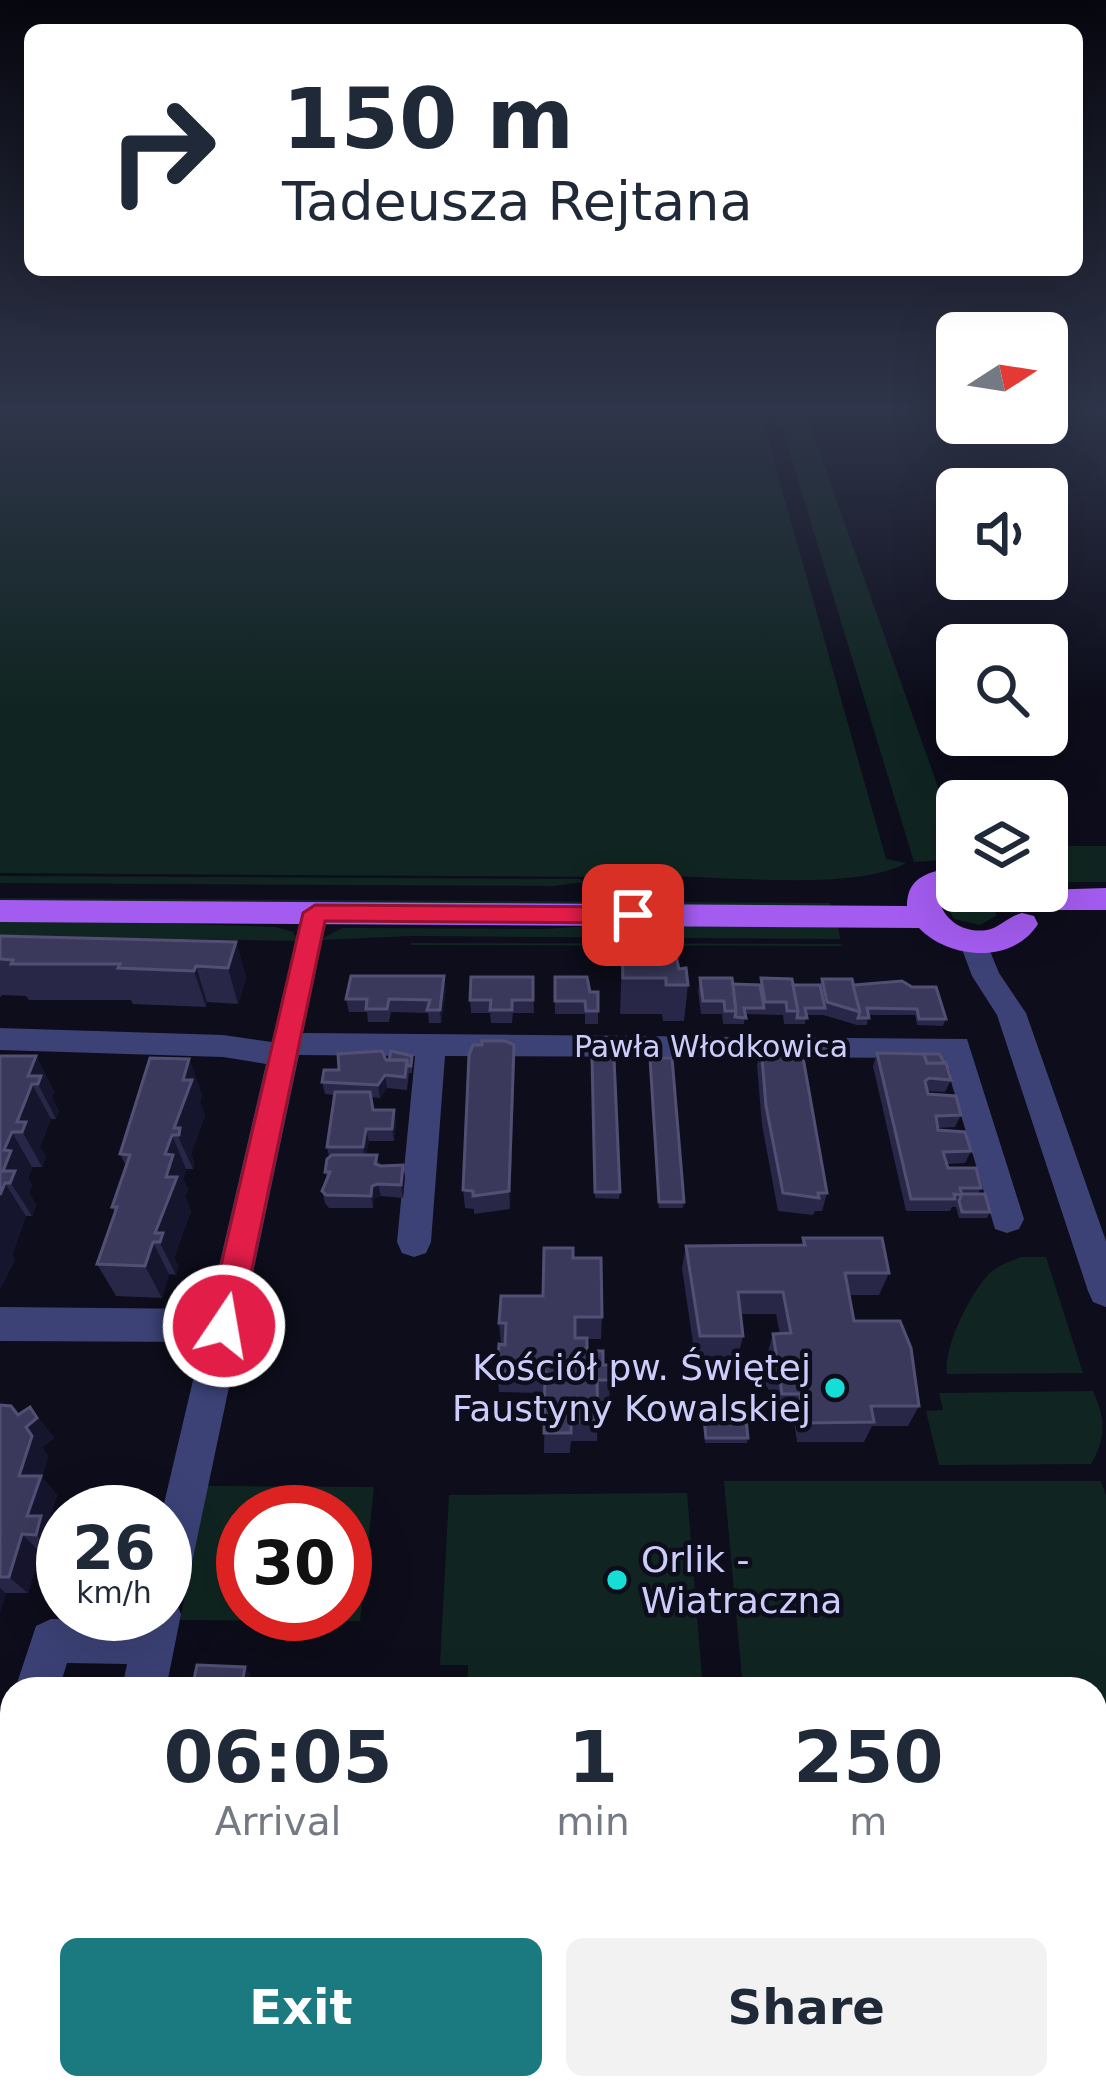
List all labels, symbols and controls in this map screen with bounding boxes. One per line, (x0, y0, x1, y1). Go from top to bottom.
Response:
text: 150 m (282, 70, 574, 168)
icon: right (84, 72, 240, 228)
text: Tadeusza Rejtana (282, 170, 753, 233)
north arrow (936, 312, 1068, 444)
map controls (936, 312, 1068, 912)
button: sound (936, 468, 1068, 600)
button: search (936, 624, 1068, 756)
button: layers (936, 780, 1068, 912)
pin (582, 864, 684, 966)
icon: arrive (600, 882, 666, 948)
street label: Pawła Włodkowica (574, 1029, 848, 1064)
position arrow (161, 1263, 287, 1389)
place label: Kościół pw. Świętej Faustyny Kowalskiej (452, 1347, 811, 1429)
marker: Kościół pw. Świętej Faustyny Kowalskiej (822, 1375, 848, 1401)
speed limit sign: 30 (216, 1485, 372, 1641)
text: 26 (72, 1513, 156, 1583)
place label: Orlik - Wiatraczna (641, 1539, 842, 1621)
marker: Orlik - Wiatraczna (604, 1567, 630, 1593)
text: km/h (76, 1575, 152, 1610)
text: 06:05 (163, 1715, 393, 1799)
text: 1 (568, 1715, 618, 1799)
text: 250 (793, 1715, 943, 1799)
text: Arrival (215, 1799, 341, 1844)
text: min (556, 1799, 630, 1844)
text: m (849, 1799, 887, 1844)
button: Exit (60, 1938, 542, 2076)
button: Share (566, 1938, 1047, 2076)

